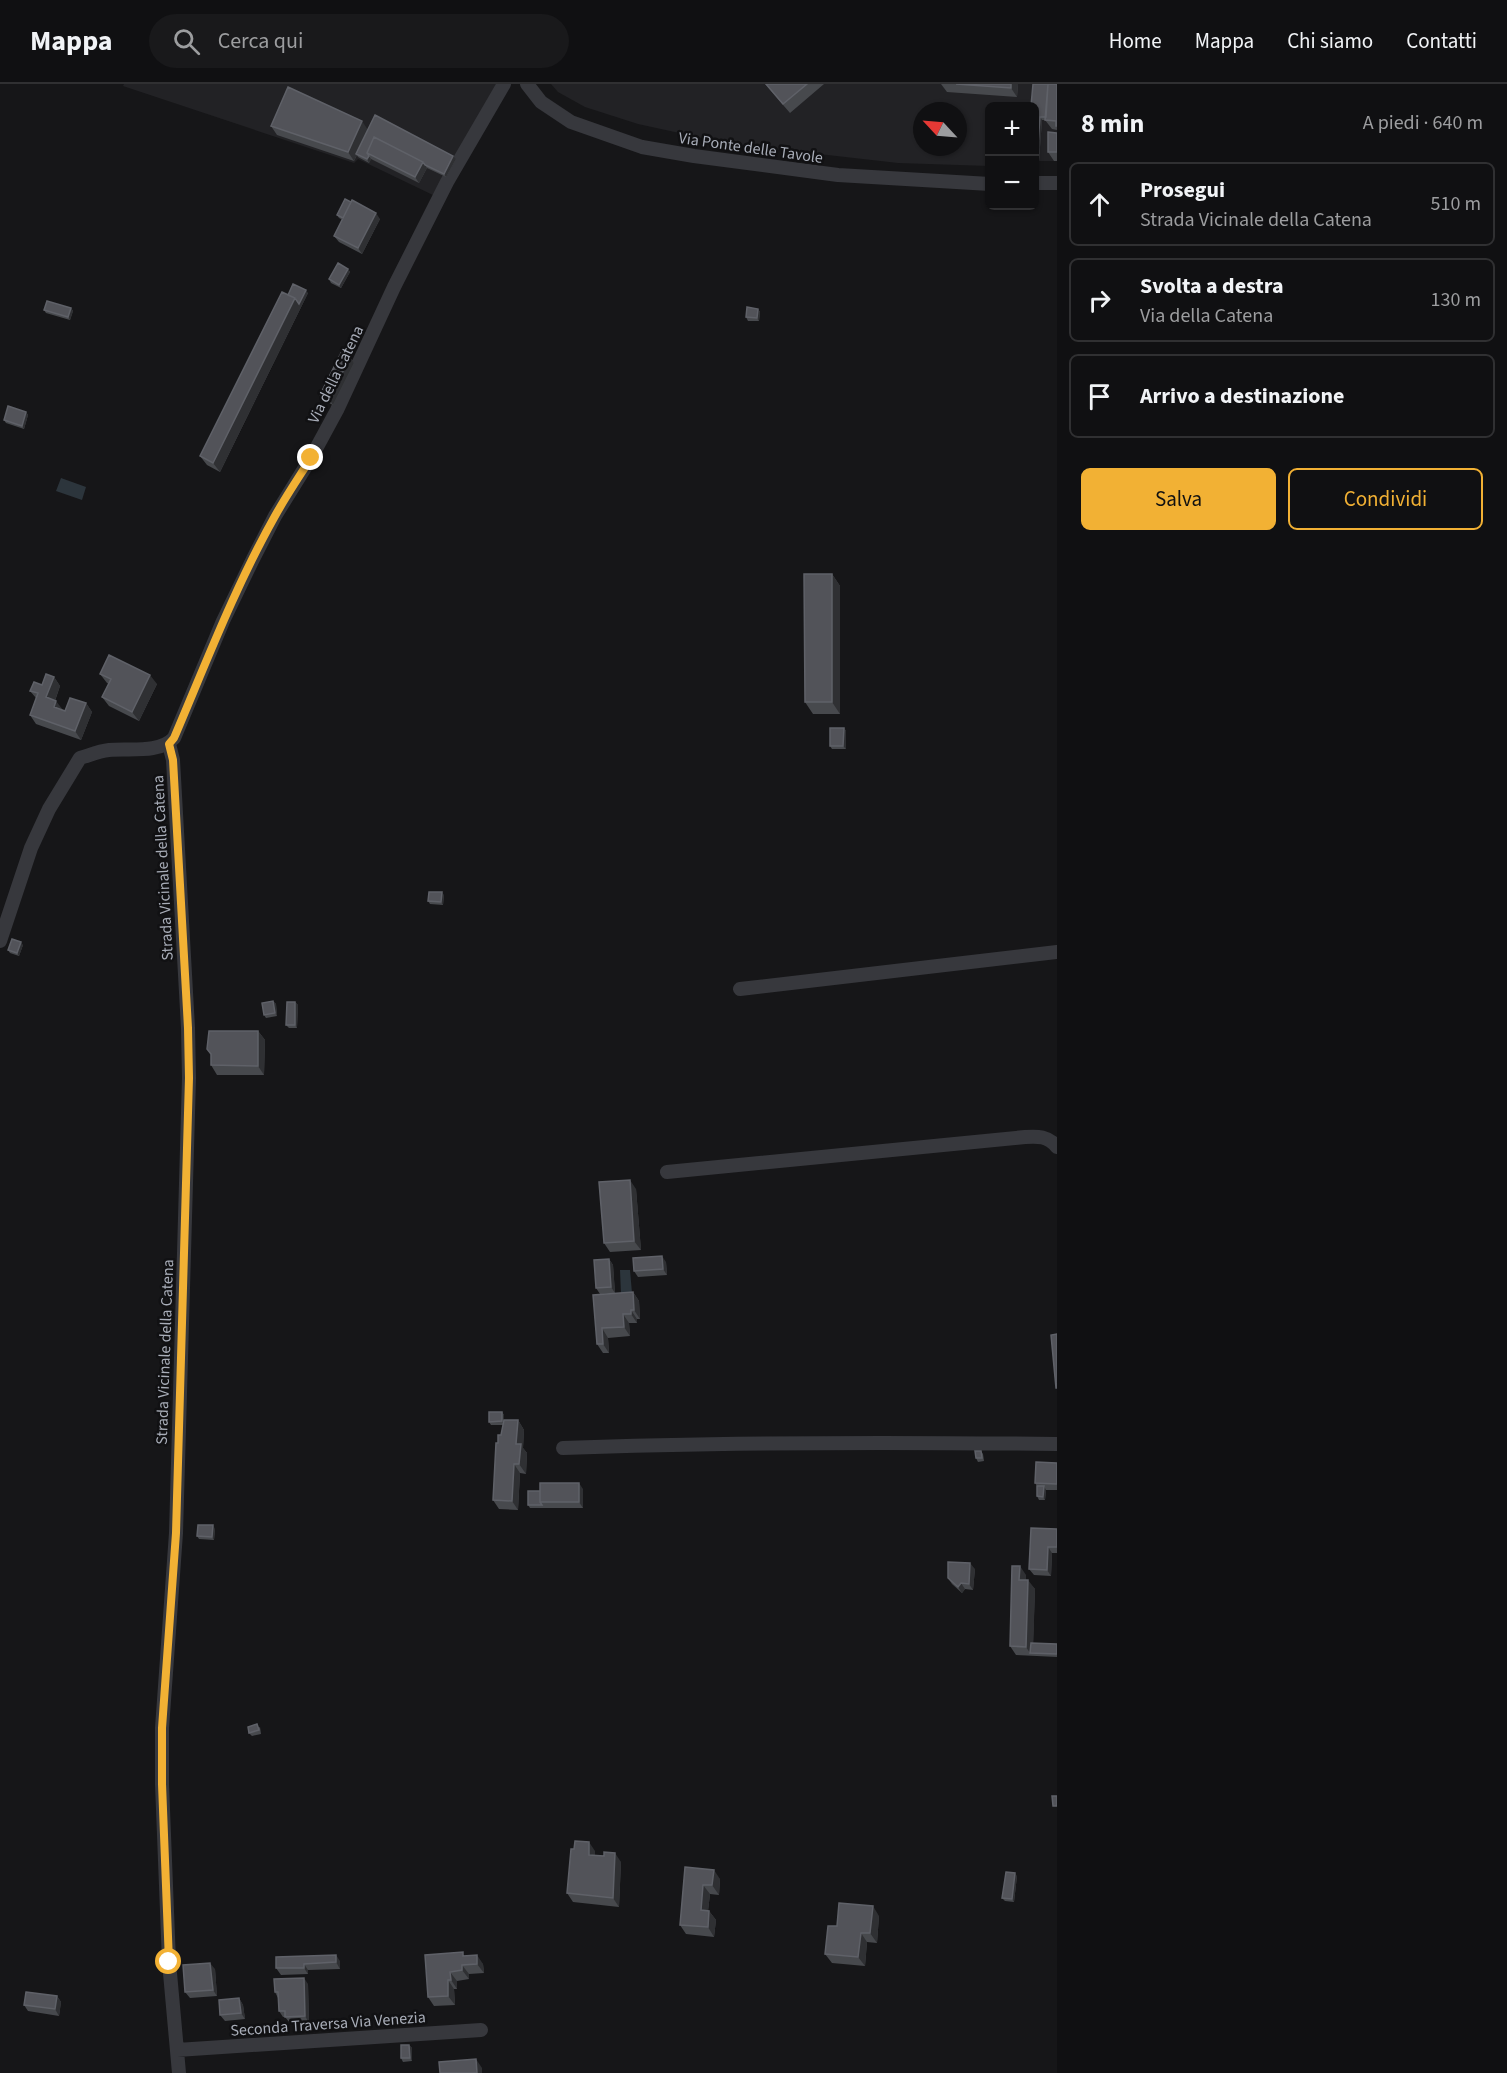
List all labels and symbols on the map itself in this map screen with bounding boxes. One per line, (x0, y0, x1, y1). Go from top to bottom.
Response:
north arrow (913, 102, 967, 156)
street label: Via Ponte delle Tavole (677, 127, 825, 169)
street label: Via della Catena (303, 322, 369, 427)
route end (297, 444, 323, 470)
street label: Strada Vicinale della Catena (147, 775, 179, 961)
street label: Strada Vicinale della Catena (151, 1259, 179, 1445)
route start (155, 1948, 181, 1974)
street label: Seconda Traversa Via Venezia (230, 2006, 426, 2042)

